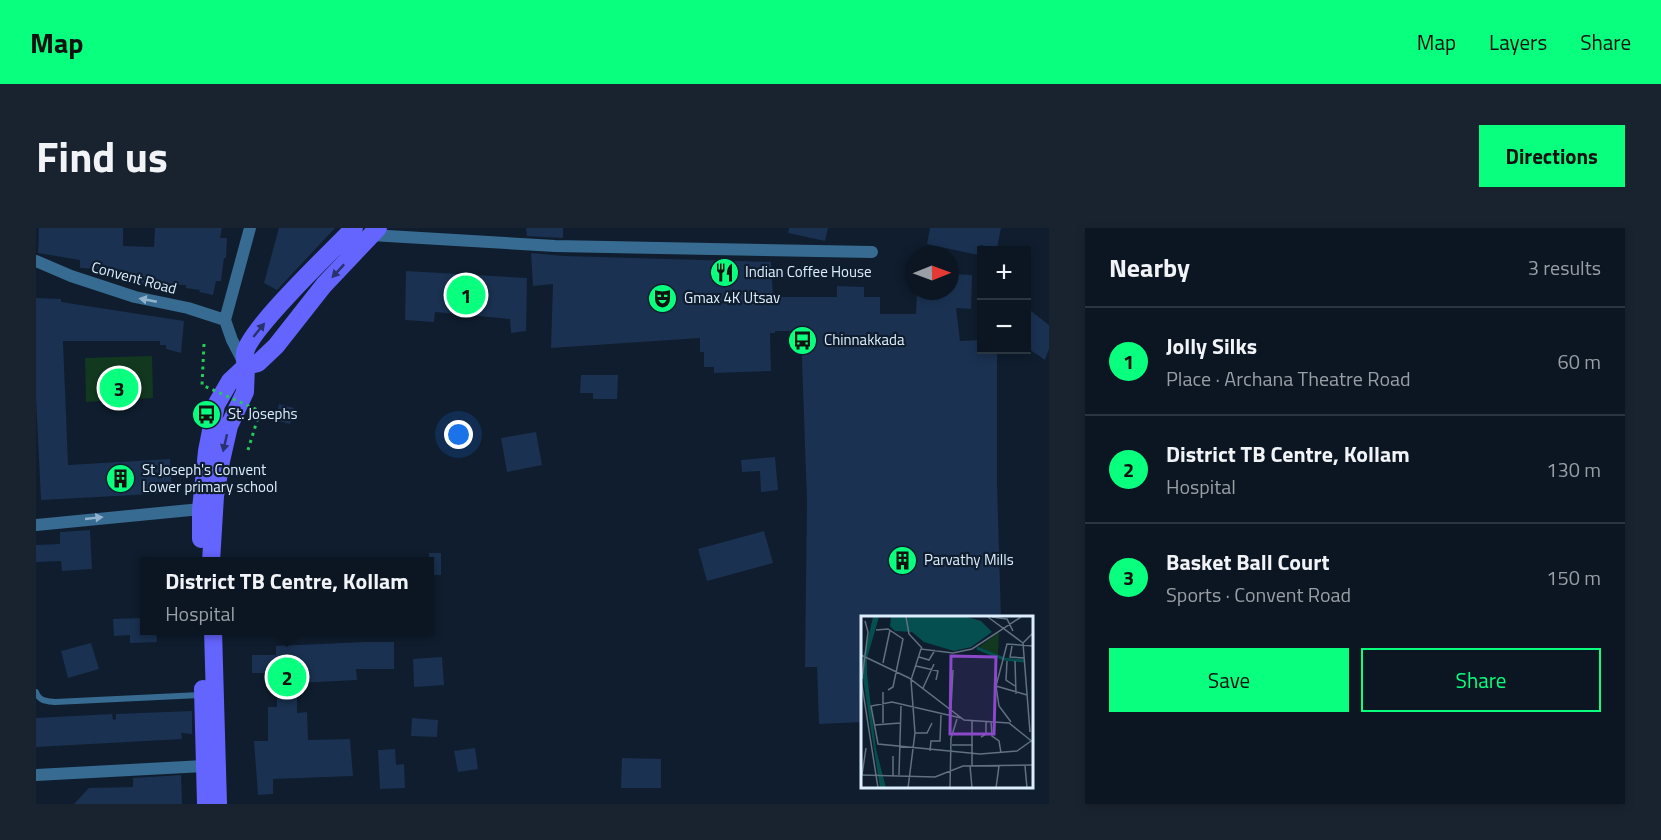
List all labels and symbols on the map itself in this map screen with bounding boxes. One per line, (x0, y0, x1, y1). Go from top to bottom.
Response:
north arrow (905, 246, 959, 300)
street label: Convent Road (89, 255, 179, 300)
restaurant icon: Indian Coffee House (708, 256, 740, 288)
place label: Indian Coffee House (745, 260, 872, 283)
one-way arrow (331, 263, 345, 278)
pin: 1 (446, 272, 486, 318)
theatre icon: Gmax 4K Utsav (647, 282, 679, 314)
place label: Gmax 4K Utsav (684, 286, 780, 309)
one-way arrow (138, 295, 157, 304)
one-way arrow (252, 322, 265, 338)
bus stop icon: Chinnakkada (787, 324, 819, 356)
place label: Chinnakkada (824, 328, 905, 351)
pin: 3 (100, 366, 139, 410)
bus stop icon: St. Josephs (191, 398, 223, 430)
place label: St. Josephs (228, 402, 297, 425)
your location (444, 420, 473, 449)
one-way arrow (219, 434, 229, 452)
place label: St Joseph's Convent Lower primary school (142, 458, 277, 498)
building icon: St Joseph's Convent Lower primary school (105, 463, 137, 495)
one-way arrow (85, 513, 104, 523)
building icon: Parvathy Mills (887, 544, 919, 576)
place label: Parvathy Mills (924, 548, 1014, 571)
inset map (861, 616, 1034, 789)
pin: 2 (268, 654, 306, 700)

